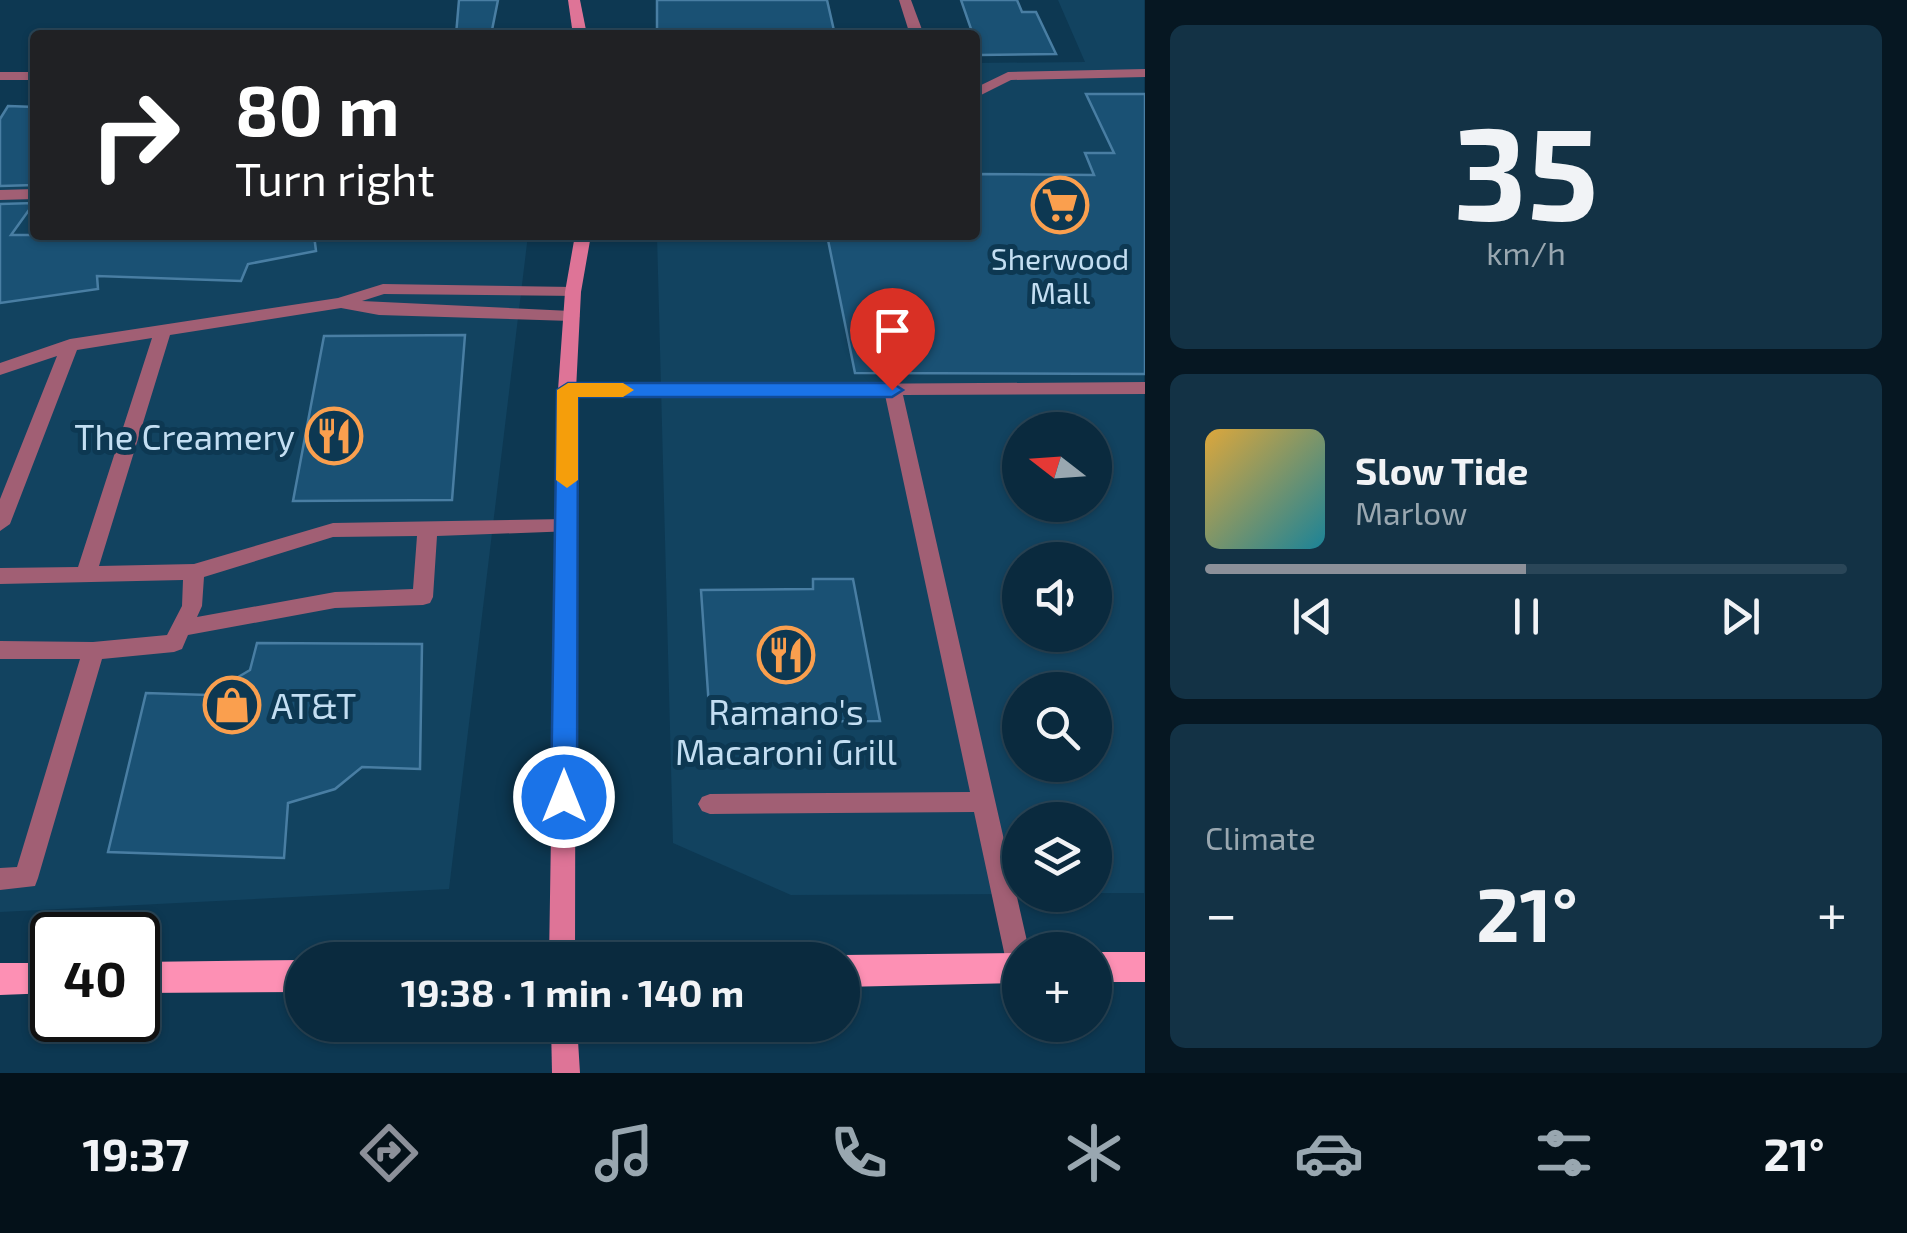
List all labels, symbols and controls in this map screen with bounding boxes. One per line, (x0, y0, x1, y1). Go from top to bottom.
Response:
text: 80 m (235, 66, 400, 150)
icon: right (70, 70, 200, 200)
text: 35 (1453, 90, 1599, 246)
text: Turn right (235, 151, 435, 205)
supermarket icon: Sherwood Mall (1030, 175, 1090, 235)
text: km/h (1486, 233, 1566, 271)
place label: Sherwood Mall (991, 240, 1129, 310)
pin (850, 288, 935, 391)
icon: arrive (865, 303, 920, 358)
restaurant icon: The Creamery (304, 406, 364, 466)
north arrow (1002, 412, 1112, 522)
map controls (1002, 412, 1112, 1042)
place label: The Creamery (74, 415, 295, 457)
text: Slow Tide (1355, 447, 1528, 493)
text: Marlow (1355, 493, 1467, 531)
button: sound (1002, 542, 1112, 652)
icon: previous (1285, 589, 1340, 644)
icon: pause (1499, 589, 1554, 644)
icon: next (1713, 589, 1768, 644)
restaurant icon: Ramano's Macaroni Grill (756, 625, 816, 685)
button: search (1002, 672, 1112, 782)
shop icon: AT&T (202, 675, 262, 735)
place label: AT&T (271, 684, 356, 726)
place label: Ramano's Macaroni Grill (675, 690, 898, 772)
position arrow (512, 745, 616, 849)
button: layers (1002, 802, 1112, 912)
text: Climate (1205, 818, 1316, 856)
text: 21° (1476, 867, 1578, 957)
text: − (1205, 879, 1237, 945)
text: + (1817, 879, 1847, 945)
speed limit sign: 40 (30, 912, 160, 1042)
button: + (1002, 932, 1112, 1042)
text: 19:38 · 1 min · 140 m (401, 969, 744, 1015)
icon: directions (354, 1118, 424, 1188)
icon: music (589, 1118, 659, 1188)
icon: phone (824, 1118, 894, 1188)
icon: climate (1059, 1118, 1129, 1188)
icon: car (1294, 1118, 1364, 1188)
icon: filters (1529, 1118, 1599, 1188)
text: 19:37 (82, 1126, 189, 1180)
text: 21° (1763, 1126, 1824, 1180)

